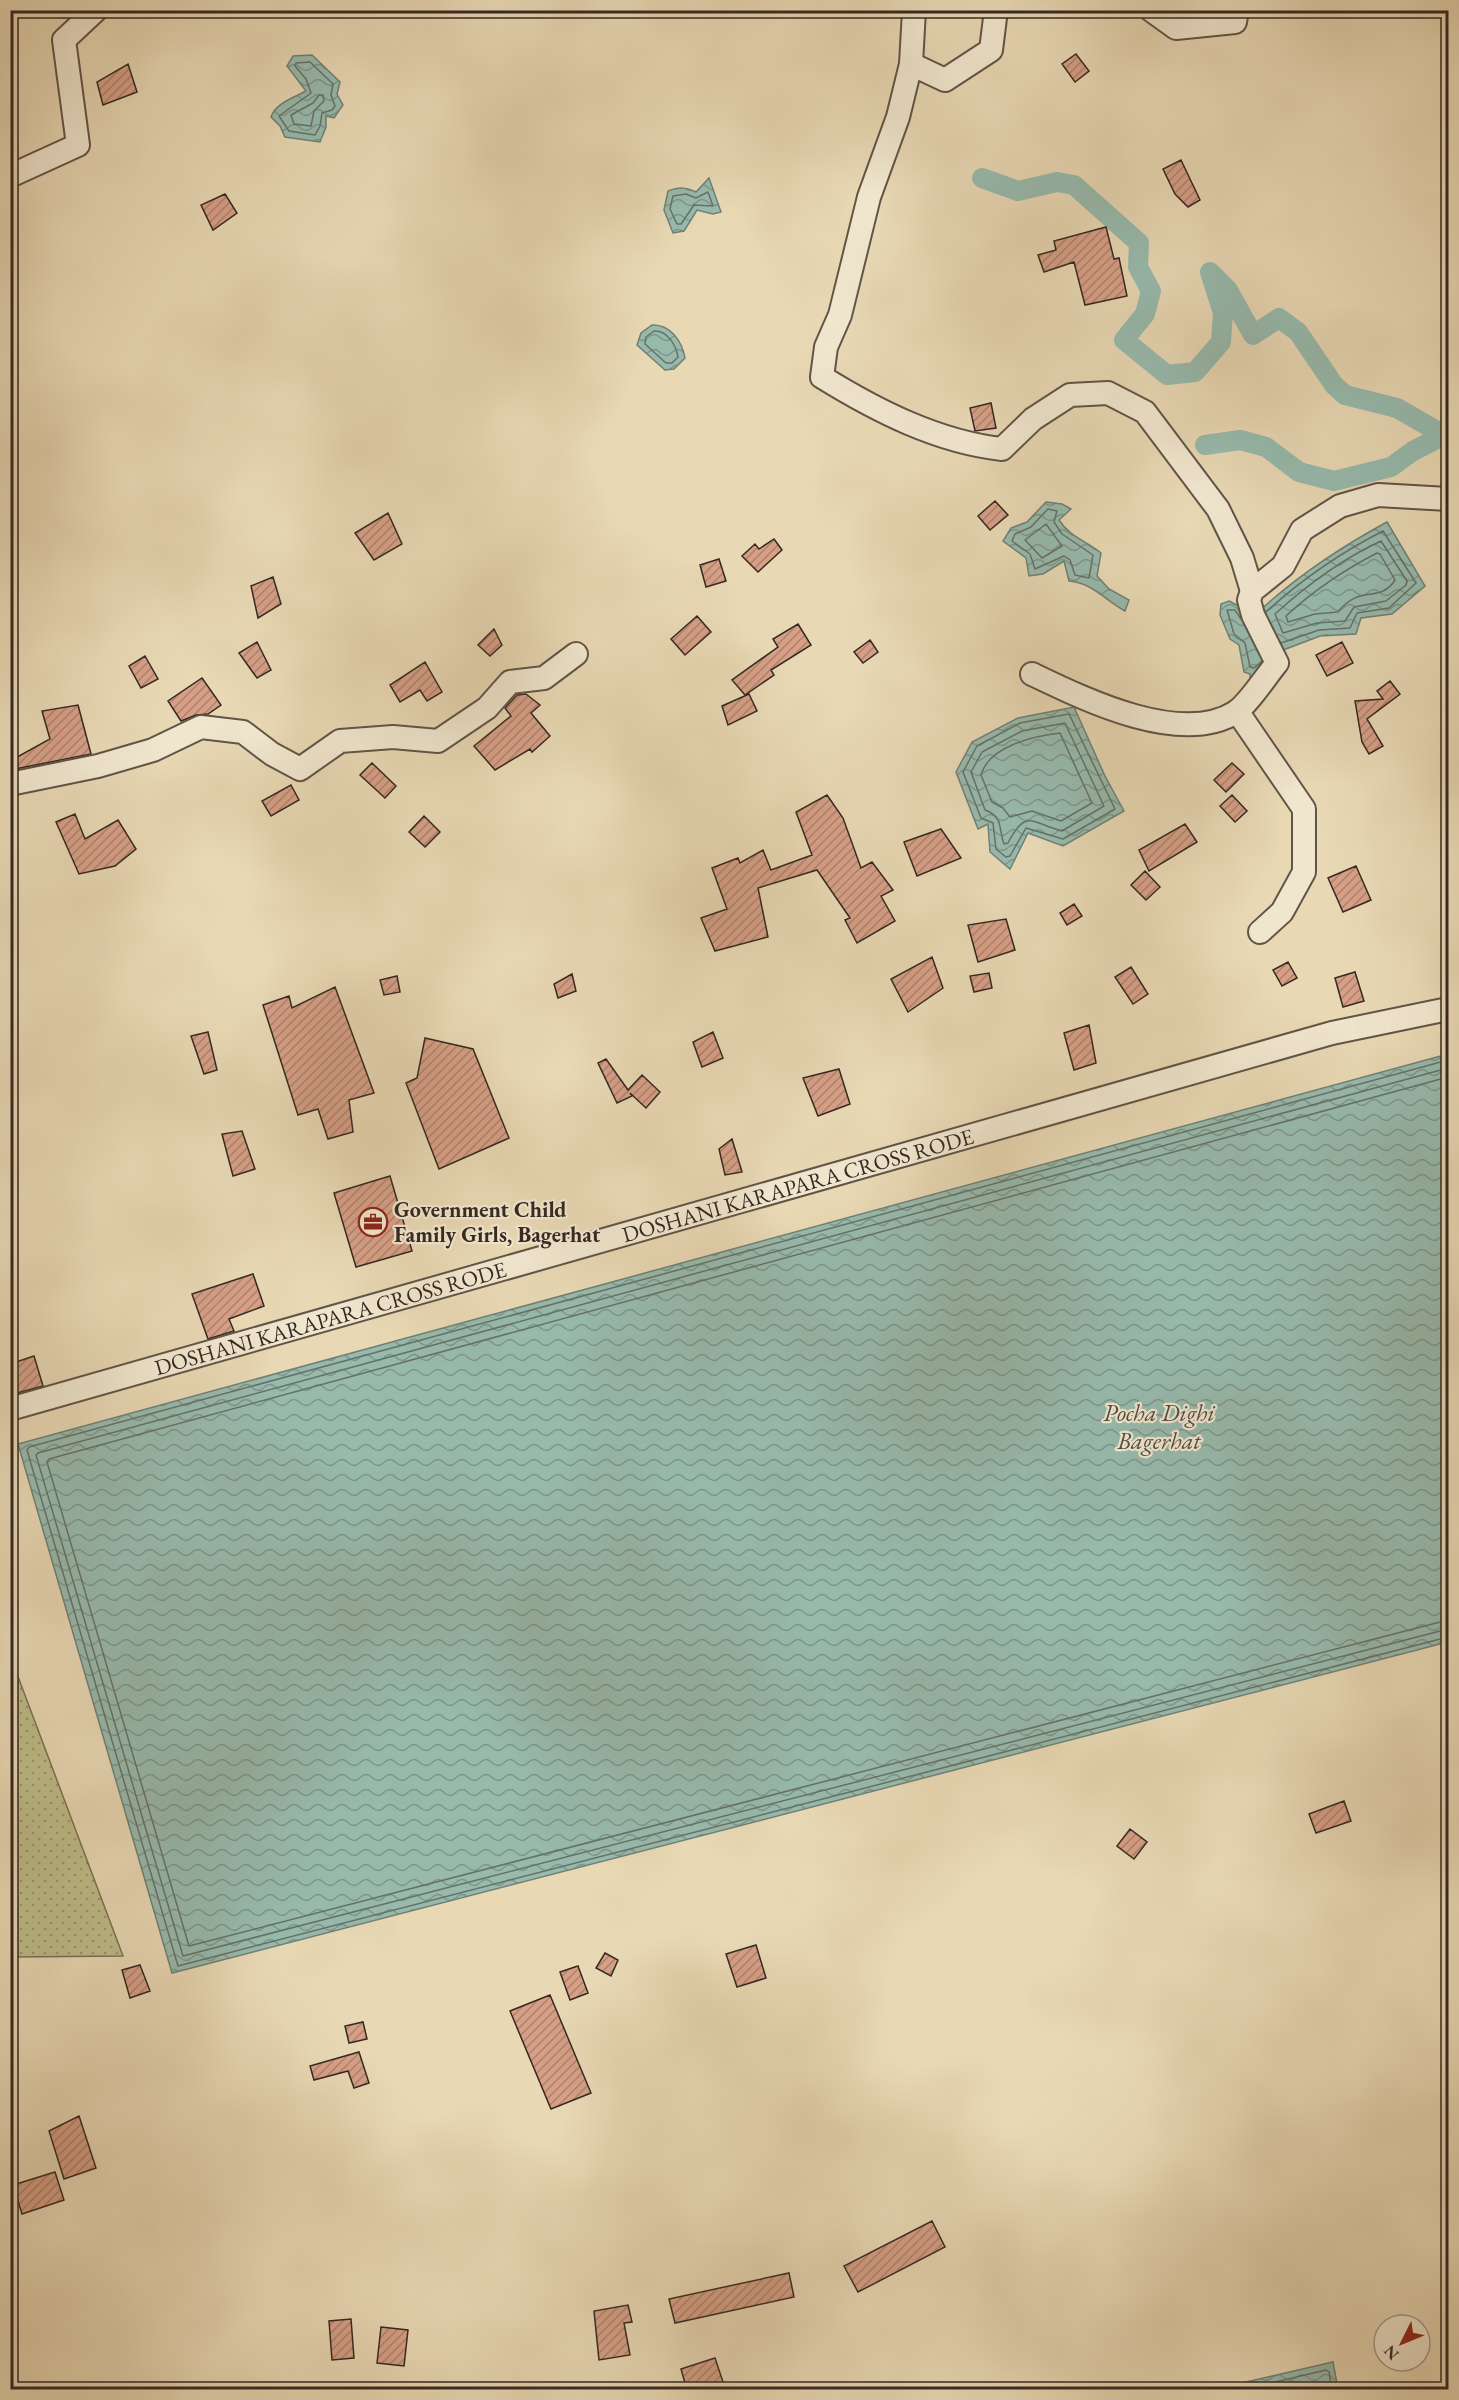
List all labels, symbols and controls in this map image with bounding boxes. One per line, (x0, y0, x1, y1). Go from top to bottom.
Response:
street label: DOSHANI KARAPARA CROSS RODE (619, 1121, 977, 1249)
place label: Government Child Family Girls, Bagerhat (394, 1195, 601, 1249)
office icon: Government Child Family Girls, Bagerhat (357, 1206, 389, 1238)
street label: DOSHANI KARAPARA CROSS RODE (151, 1254, 509, 1382)
water label: Pocha Dighi Bagerhat (1103, 1397, 1216, 1456)
north arrow (1372, 2313, 1432, 2373)
text: N (1379, 2341, 1403, 2365)

